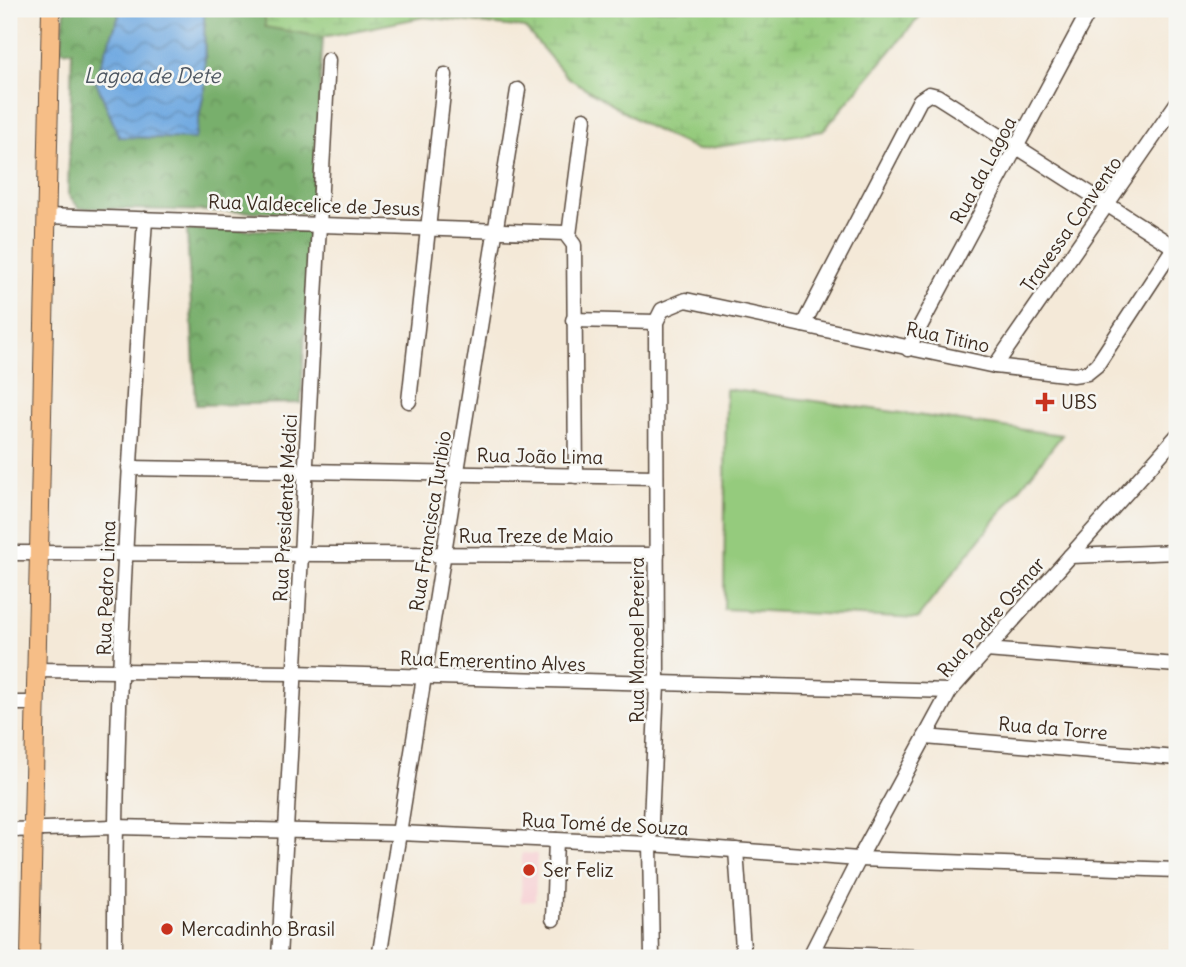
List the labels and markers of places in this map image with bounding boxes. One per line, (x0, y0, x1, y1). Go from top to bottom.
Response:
place label: UBS (1061, 390, 1097, 414)
marker: UBS (1035, 392, 1055, 412)
place label: Ser Feliz (543, 858, 614, 882)
marker: Ser Feliz (521, 862, 537, 878)
place label: Mercadinho Brasil (181, 917, 335, 941)
marker: Mercadinho Brasil (159, 921, 175, 937)

